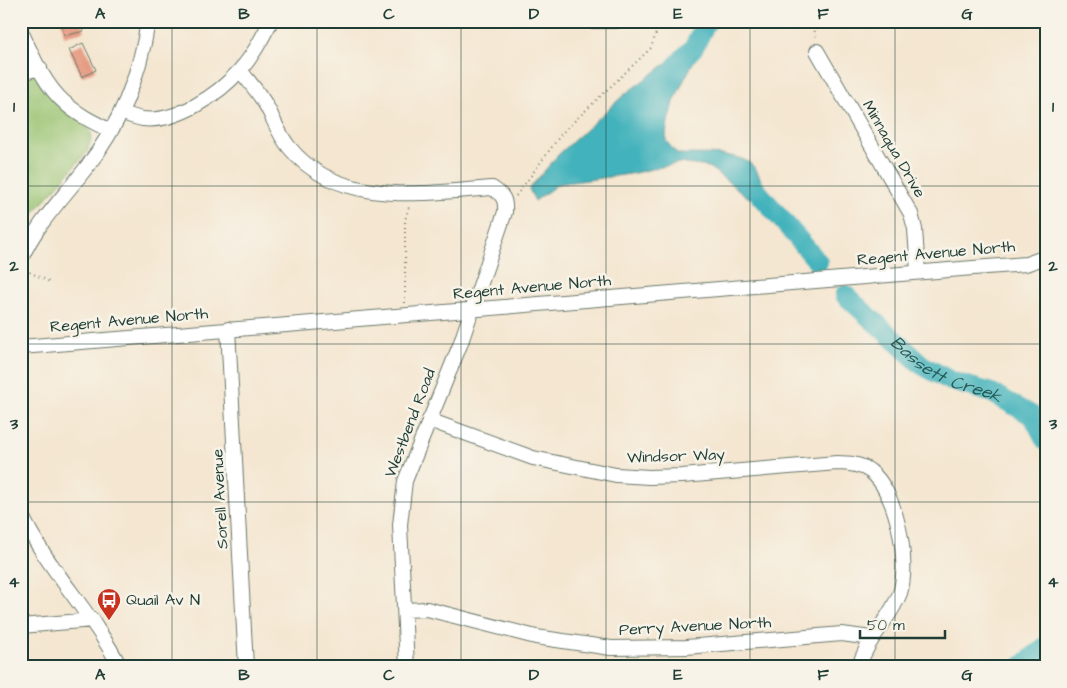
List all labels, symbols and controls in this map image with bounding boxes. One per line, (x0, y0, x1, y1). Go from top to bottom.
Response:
text: A (95, 3, 106, 25)
text: B (238, 3, 250, 25)
text: C (383, 3, 395, 25)
text: D (529, 3, 540, 25)
text: E (673, 3, 683, 25)
text: F (817, 3, 829, 25)
text: G (961, 3, 973, 25)
text: 1 (13, 96, 16, 118)
street label: Minnaqua Drive (857, 96, 931, 202)
text: 1 (1052, 96, 1055, 118)
street label: Regent Avenue North (856, 235, 1016, 272)
text: 2 (8, 255, 19, 277)
text: 2 (1047, 255, 1058, 277)
street label: Regent Avenue North (452, 269, 612, 306)
street label: Regent Avenue North (49, 302, 209, 339)
water label: Bassett Creek (885, 330, 1008, 410)
street label: Westbend Road (379, 365, 441, 481)
text: 3 (9, 413, 19, 435)
text: 3 (1048, 413, 1058, 435)
street label: Windsor Way (627, 443, 726, 470)
street label: Sorell Avenue (206, 448, 234, 550)
text: 4 (9, 571, 20, 593)
text: 4 (1048, 571, 1059, 593)
bus stop icon: Quail Av N (96, 587, 122, 621)
place label: Quail Av N (126, 589, 200, 611)
scale bar (860, 608, 944, 640)
street label: Perry Avenue North (618, 611, 772, 642)
text: 50 m (867, 615, 905, 636)
text: A (95, 664, 106, 686)
text: B (238, 664, 250, 686)
text: C (383, 664, 395, 686)
text: D (529, 664, 540, 686)
text: E (673, 664, 683, 686)
text: F (817, 664, 829, 686)
text: G (961, 664, 973, 686)

